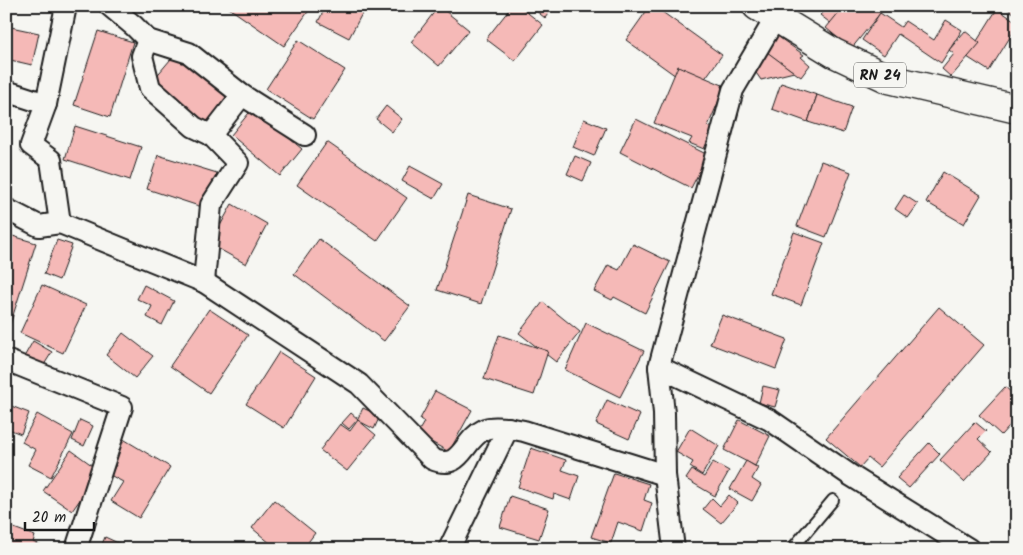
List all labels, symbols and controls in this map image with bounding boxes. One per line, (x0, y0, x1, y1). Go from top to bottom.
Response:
road number: RN 24 (854, 62, 906, 88)
scale bar (25, 500, 94, 532)
text: 20 m (32, 506, 66, 530)

